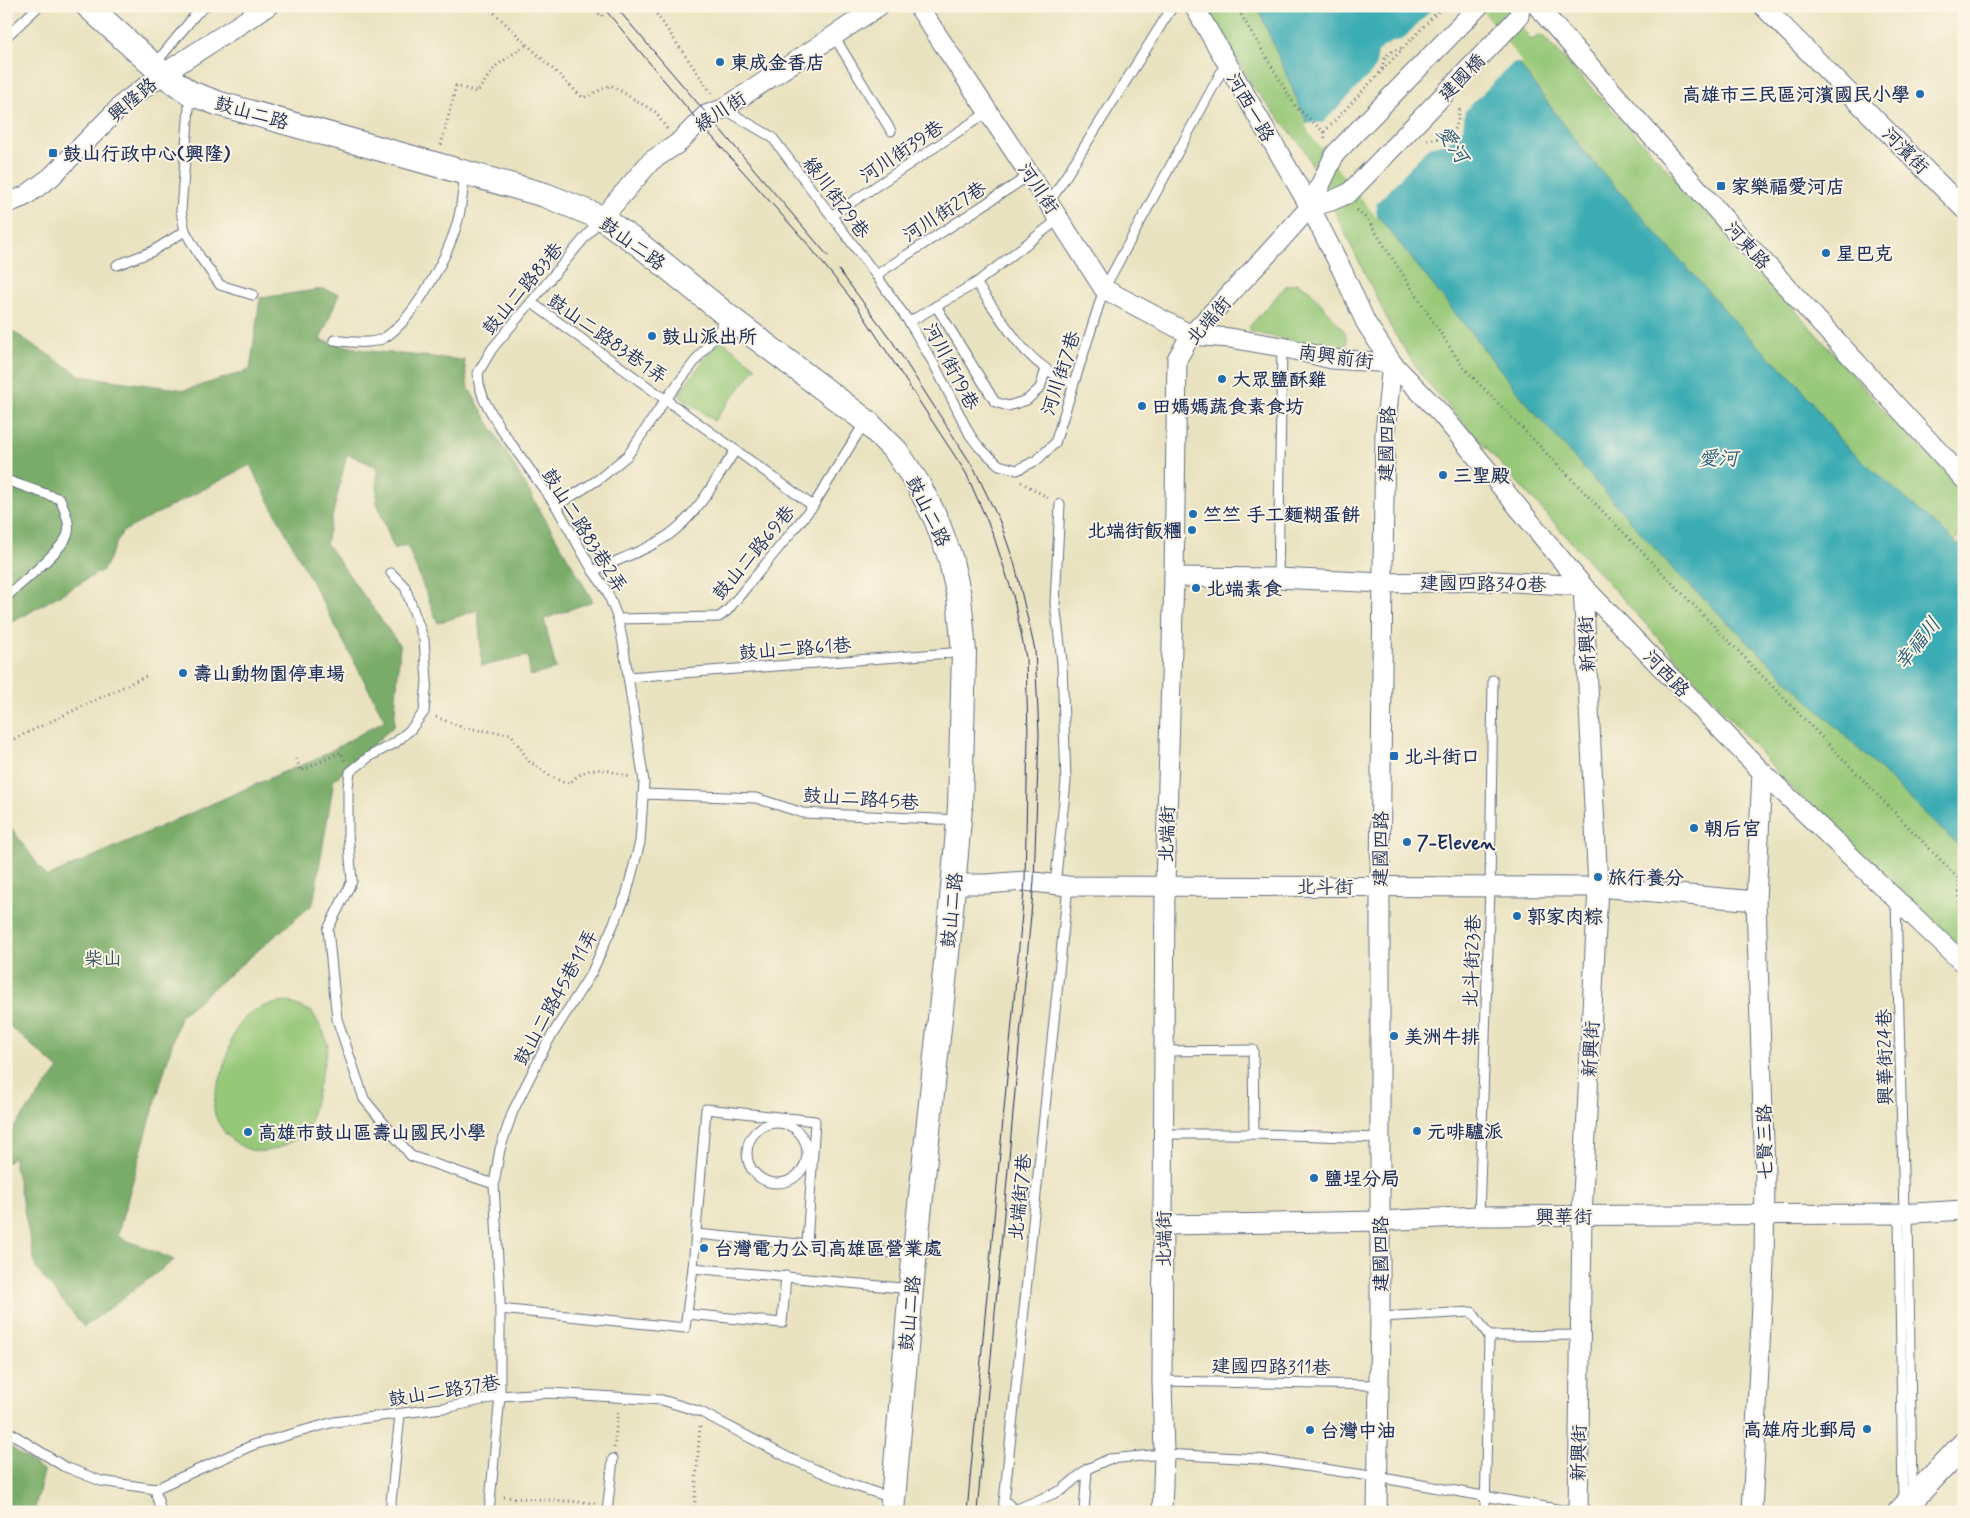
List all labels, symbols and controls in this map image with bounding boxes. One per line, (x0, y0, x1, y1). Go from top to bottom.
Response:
street label: 建國橋 (1433, 49, 1491, 107)
place label: 東成金香店 (730, 51, 825, 76)
marker: 東成金香店 (714, 56, 726, 68)
street label: 河西一路 (1220, 69, 1280, 147)
street label: 興隆路 (103, 72, 163, 128)
place label: 高雄市三民區河濱國民小學 (1682, 83, 1910, 108)
street label: 綠川街 (690, 86, 752, 138)
marker: 高雄市三民區河濱國民小學 (1914, 88, 1926, 100)
street label: 鼓山二路 (212, 91, 292, 136)
street label: 河川街39巷 (855, 115, 949, 189)
water label: 愛河 (1429, 121, 1476, 171)
street label: 河濱街 (1876, 122, 1934, 180)
place label: 鼓山行政中心(興隆) (63, 142, 230, 167)
marker: 鼓山行政中心(興隆) (47, 147, 59, 159)
street label: 綠川街29巷 (797, 152, 875, 244)
street label: 河川街 (1011, 158, 1064, 219)
place label: 家樂福愛河店 (1731, 175, 1845, 200)
street label: 河川街27巷 (898, 176, 991, 249)
marker: 家樂福愛河店 (1715, 180, 1727, 192)
street label: 鼓山二路 (594, 212, 670, 277)
street label: 河東路 (1719, 216, 1775, 276)
street label: 鼓山二路83巷 (477, 237, 569, 341)
place label: 星巴克 (1836, 242, 1893, 267)
marker: 星巴克 (1820, 247, 1832, 259)
street label: 鼓山二路83巷1弄 (542, 288, 672, 390)
street label: 北端街 (1181, 291, 1237, 351)
street label: 河川街19巷 (917, 319, 984, 415)
place label: 鼓山派出所 (662, 325, 757, 350)
street label: 河川街7巷 (1036, 328, 1087, 419)
marker: 鼓山派出所 (646, 330, 658, 342)
street label: 南興前街 (1296, 340, 1375, 375)
place label: 大眾鹽酥雞 (1232, 368, 1327, 393)
marker: 大眾鹽酥雞 (1216, 373, 1228, 385)
place label: 田媽媽蔬食素食坊 (1152, 395, 1304, 420)
marker: 田媽媽蔬食素食坊 (1136, 400, 1148, 412)
street label: 建國四路 (1374, 406, 1401, 482)
water label: 愛河 (1698, 446, 1741, 473)
street label: 鼓山二路83巷2弄 (535, 464, 632, 598)
place label: 三聖殿 (1453, 464, 1510, 489)
marker: 三聖殿 (1437, 469, 1449, 481)
street label: 鼓山二路 (900, 472, 956, 551)
street label: 鼓山二路69巷 (707, 500, 801, 605)
place label: 竺竺 手工麵糊蛋餅 (1203, 503, 1360, 528)
marker: 竺竺 手工麵糊蛋餅 (1187, 508, 1199, 520)
place label: 北端街飯糰 (1087, 519, 1182, 544)
marker: 北端街飯糰 (1186, 524, 1198, 536)
street label: 建國四路340巷 (1419, 571, 1546, 598)
place label: 北端素食 (1206, 577, 1282, 602)
marker: 北端素食 (1190, 582, 1202, 594)
water label: 幸福川 (1889, 611, 1948, 676)
street label: 新興街 (1574, 615, 1601, 673)
street label: 鼓山二路61巷 (738, 633, 852, 666)
street label: 河西路 (1637, 645, 1695, 703)
place label: 壽山動物園停車場 (193, 662, 345, 687)
marker: 壽山動物園停車場 (177, 667, 189, 679)
place label: 北斗街口 (1404, 745, 1480, 770)
marker: 北斗街口 (1388, 750, 1400, 762)
street label: 鼓山二路45巷 (802, 783, 920, 816)
street label: 北端街 (1154, 805, 1181, 863)
street label: 建國四路 (1368, 811, 1395, 887)
place label: 朝后宮 (1704, 817, 1761, 842)
marker: 朝后宮 (1688, 822, 1700, 834)
place label: 7-Eleven (1417, 831, 1495, 856)
marker: 7-Eleven (1401, 836, 1413, 848)
place label: 旅行養分 (1608, 866, 1684, 891)
street label: 鼓山二路 (936, 871, 969, 949)
marker: 旅行養分 (1592, 871, 1604, 883)
street label: 北斗街 (1296, 875, 1354, 900)
place label: 郭家肉粽 (1527, 905, 1603, 930)
marker: 郭家肉粽 (1511, 910, 1523, 922)
street label: 北斗街23巷 (1458, 914, 1487, 1008)
street label: 鼓山二路45巷11弄 (509, 925, 604, 1070)
park label: 柴山 (84, 947, 122, 972)
street label: 興華街24巷 (1872, 1008, 1899, 1106)
street label: 新興街 (1578, 1020, 1605, 1078)
place label: 美洲牛排 (1404, 1025, 1480, 1050)
marker: 美洲牛排 (1388, 1030, 1400, 1042)
street label: 七賢三路 (1752, 1104, 1779, 1180)
place label: 元啡驢派 (1427, 1120, 1503, 1145)
place label: 高雄市鼓山區壽山國民小學 (258, 1121, 486, 1146)
marker: 元啡驢派 (1411, 1125, 1423, 1137)
marker: 高雄市鼓山區壽山國民小學 (242, 1126, 254, 1138)
street label: 北端街7巷 (1003, 1152, 1037, 1242)
place label: 鹽埕分局 (1324, 1167, 1400, 1192)
marker: 鹽埕分局 (1308, 1172, 1320, 1184)
street label: 興華街 (1535, 1205, 1593, 1230)
street label: 北端街 (1152, 1210, 1177, 1268)
street label: 建國四路 (1369, 1216, 1394, 1292)
place label: 台灣電力公司高雄區營業處 (714, 1237, 942, 1262)
marker: 台灣電力公司高雄區營業處 (698, 1242, 710, 1254)
street label: 鼓山二路 (894, 1274, 927, 1352)
street label: 建國四路311巷 (1211, 1354, 1331, 1381)
street label: 鼓山二路37巷 (386, 1370, 502, 1413)
place label: 高雄府北郵局 (1743, 1418, 1857, 1443)
place label: 台灣中油 (1320, 1419, 1396, 1444)
marker: 高雄府北郵局 (1861, 1423, 1873, 1435)
marker: 台灣中油 (1304, 1424, 1316, 1436)
street label: 新興街 (1567, 1424, 1592, 1482)

